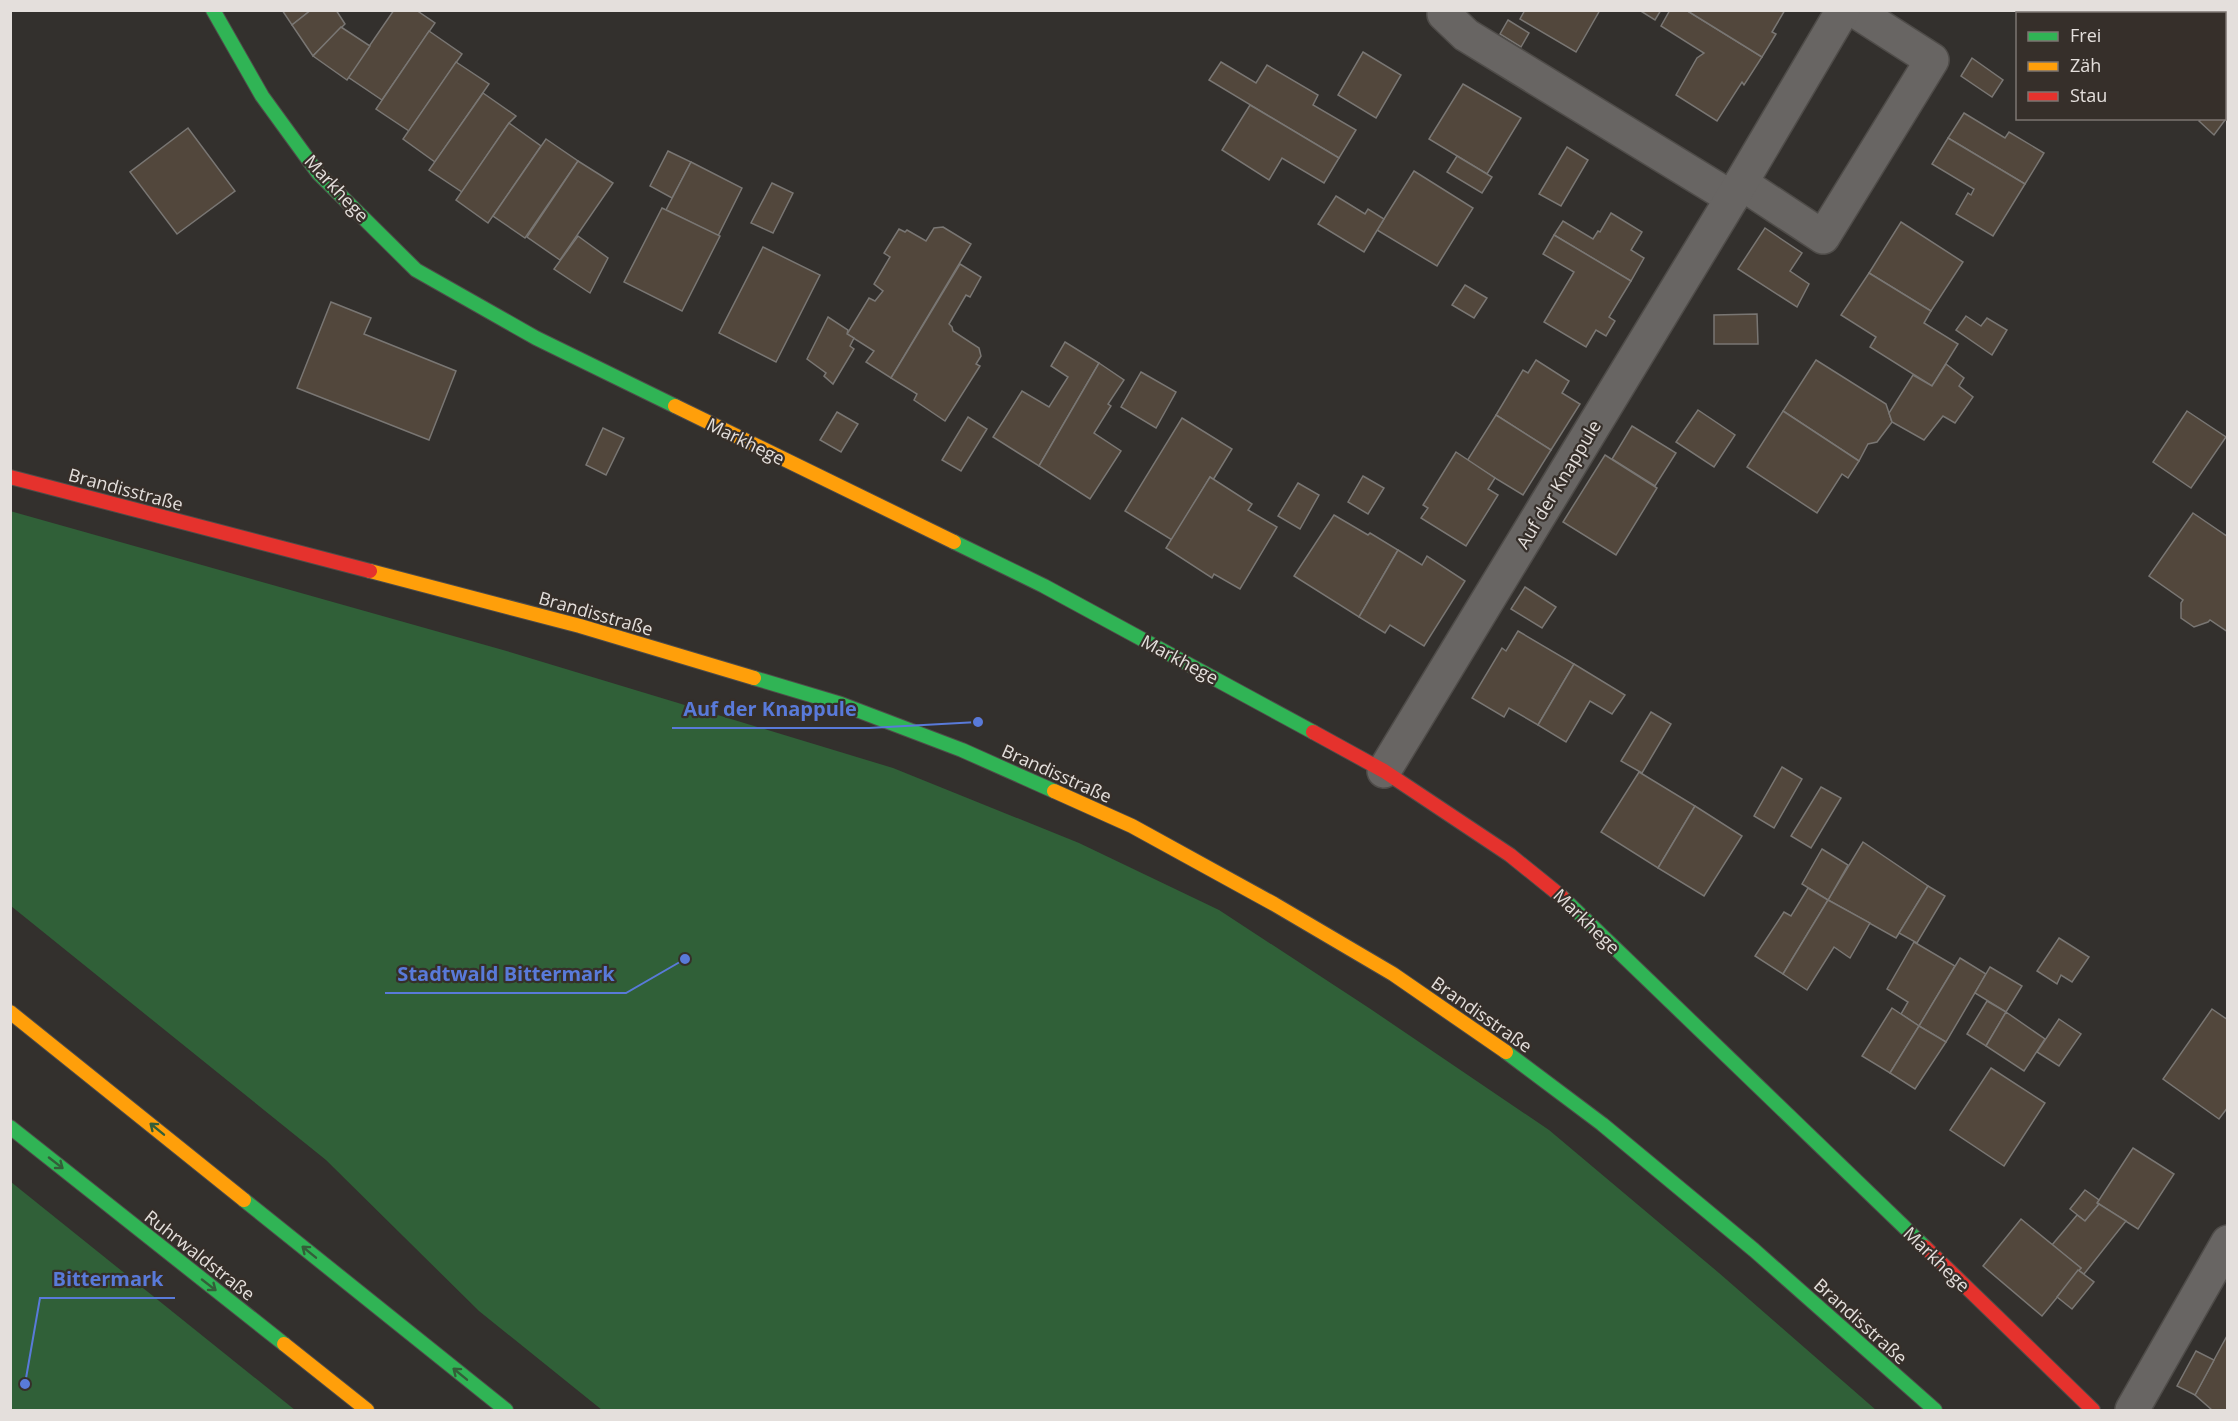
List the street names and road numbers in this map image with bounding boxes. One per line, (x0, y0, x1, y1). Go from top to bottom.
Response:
street label: Markhege (300, 149, 374, 227)
street label: Markhege (703, 412, 789, 470)
street label: Auf der Knappule (1510, 415, 1606, 553)
street label: Brandisstraße (66, 462, 186, 516)
street label: Brandisstraße (536, 585, 656, 641)
street label: Markhege (1137, 629, 1223, 689)
street label: Brandisstraße (998, 738, 1116, 808)
street label: Markhege (1548, 883, 1626, 959)
street label: Brandisstraße (1427, 970, 1537, 1058)
street label: Ruhrwaldstraße (140, 1204, 260, 1306)
street label: Markhege (1898, 1221, 1976, 1297)
street label: Brandisstraße (1809, 1273, 1913, 1369)

